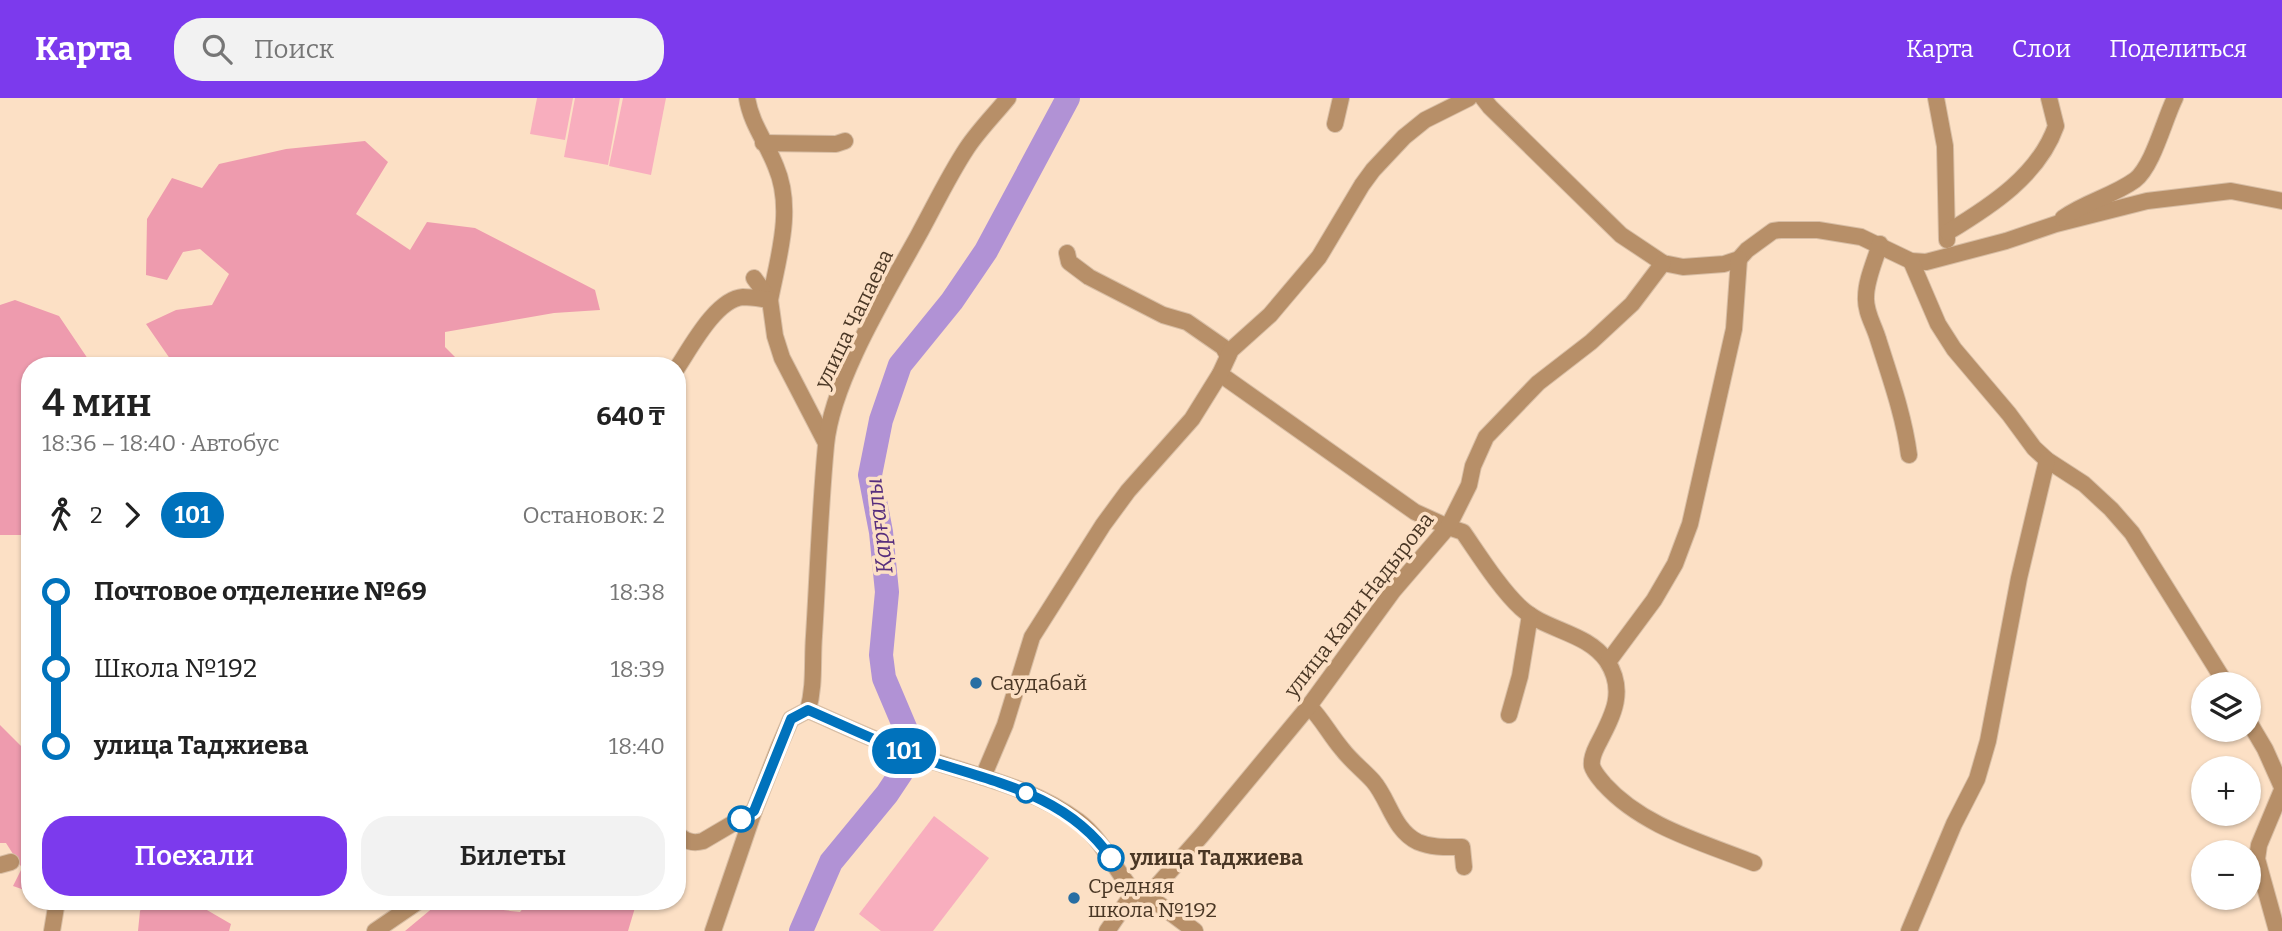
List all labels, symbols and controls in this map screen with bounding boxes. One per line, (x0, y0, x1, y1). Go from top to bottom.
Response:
search box (174, 18, 664, 81)
text: Карта (35, 29, 132, 69)
icon: search (198, 30, 236, 68)
text: Поиск (254, 34, 334, 65)
text: Карта (1906, 35, 1974, 63)
text: Слои (2012, 35, 2071, 63)
text: Поделиться (2109, 35, 2247, 63)
street label: улица Чапаева (809, 245, 899, 394)
text: 4 мин (42, 380, 151, 426)
text: 640 ₸ (596, 401, 665, 432)
text: 18:36 – 18:40 · Автобус (42, 429, 279, 457)
water label: Қарғалы (859, 477, 899, 575)
icon: walk (42, 496, 80, 534)
icon: forward (113, 496, 151, 534)
text: 2 (90, 501, 103, 529)
text: 101 (175, 501, 210, 529)
text: Остановок: 2 (523, 501, 665, 529)
street label: улица Кали Надырова (1278, 507, 1440, 704)
text: Почтовое отделение №69 (94, 576, 427, 607)
text: 18:38 (610, 578, 665, 606)
text: Школа №192 (94, 653, 257, 684)
text: 18:39 (610, 655, 665, 683)
place label: Саудабай (990, 670, 1087, 696)
map controls (2191, 672, 2261, 910)
button: layers (2191, 672, 2261, 742)
marker: Саудабай (968, 675, 984, 691)
line badge: 101 (864, 728, 944, 774)
text: улица Таджиева (94, 730, 308, 761)
text: 18:40 (609, 732, 665, 760)
text: 101 (886, 737, 922, 765)
button: + (2191, 756, 2261, 826)
unlabelled marker (1016, 783, 1036, 803)
unlabelled marker (728, 806, 754, 832)
button: Поехали (42, 816, 347, 896)
button: Билеты (361, 816, 665, 896)
button: − (2191, 840, 2261, 910)
marker: улица Таджиева (1098, 845, 1124, 871)
place label: улица Таджиева (1129, 845, 1303, 871)
place label: Средняя школа №192 (1088, 873, 1217, 923)
marker: Средняя школа №192 (1066, 890, 1082, 906)

